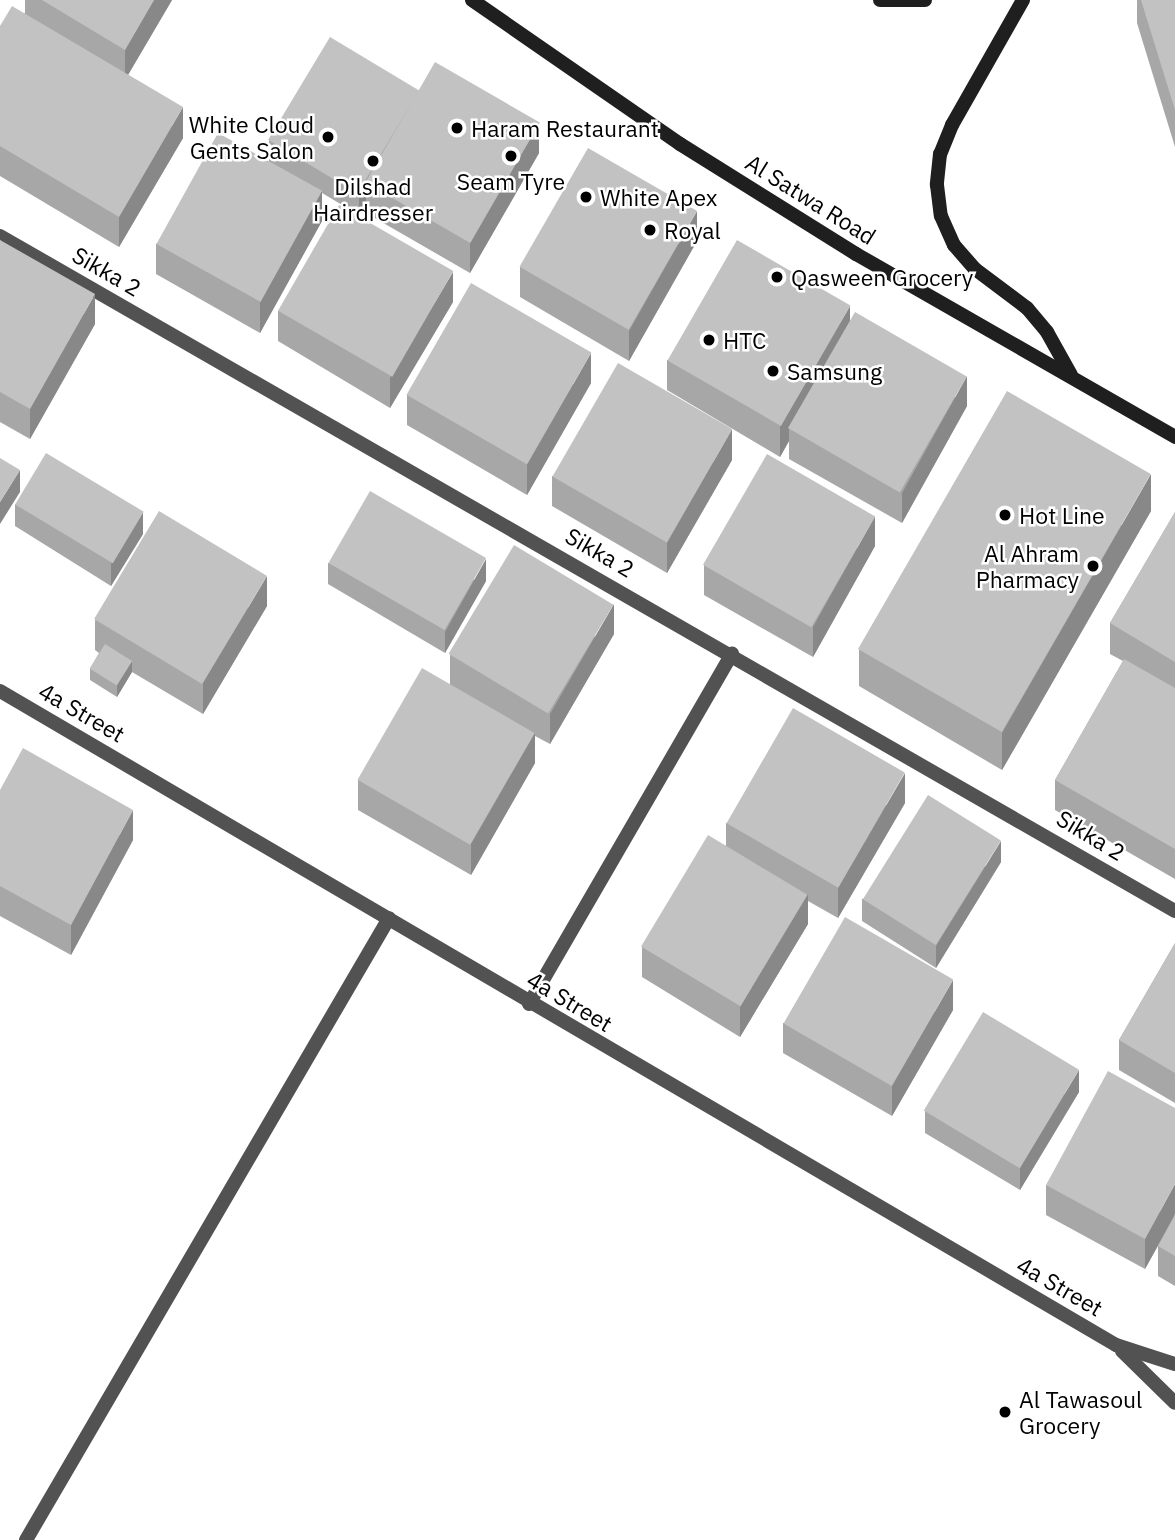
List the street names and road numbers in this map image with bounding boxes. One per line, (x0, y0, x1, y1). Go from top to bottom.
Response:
street label: Al Satwa Road (741, 148, 881, 250)
street label: Sikka 2 (68, 240, 146, 302)
street label: Sikka 2 (561, 521, 639, 583)
street label: 4a Street (34, 676, 130, 748)
street label: Sikka 2 (1052, 804, 1130, 866)
street label: 4a Street (522, 965, 618, 1037)
street label: 4a Street (1012, 1250, 1108, 1322)

